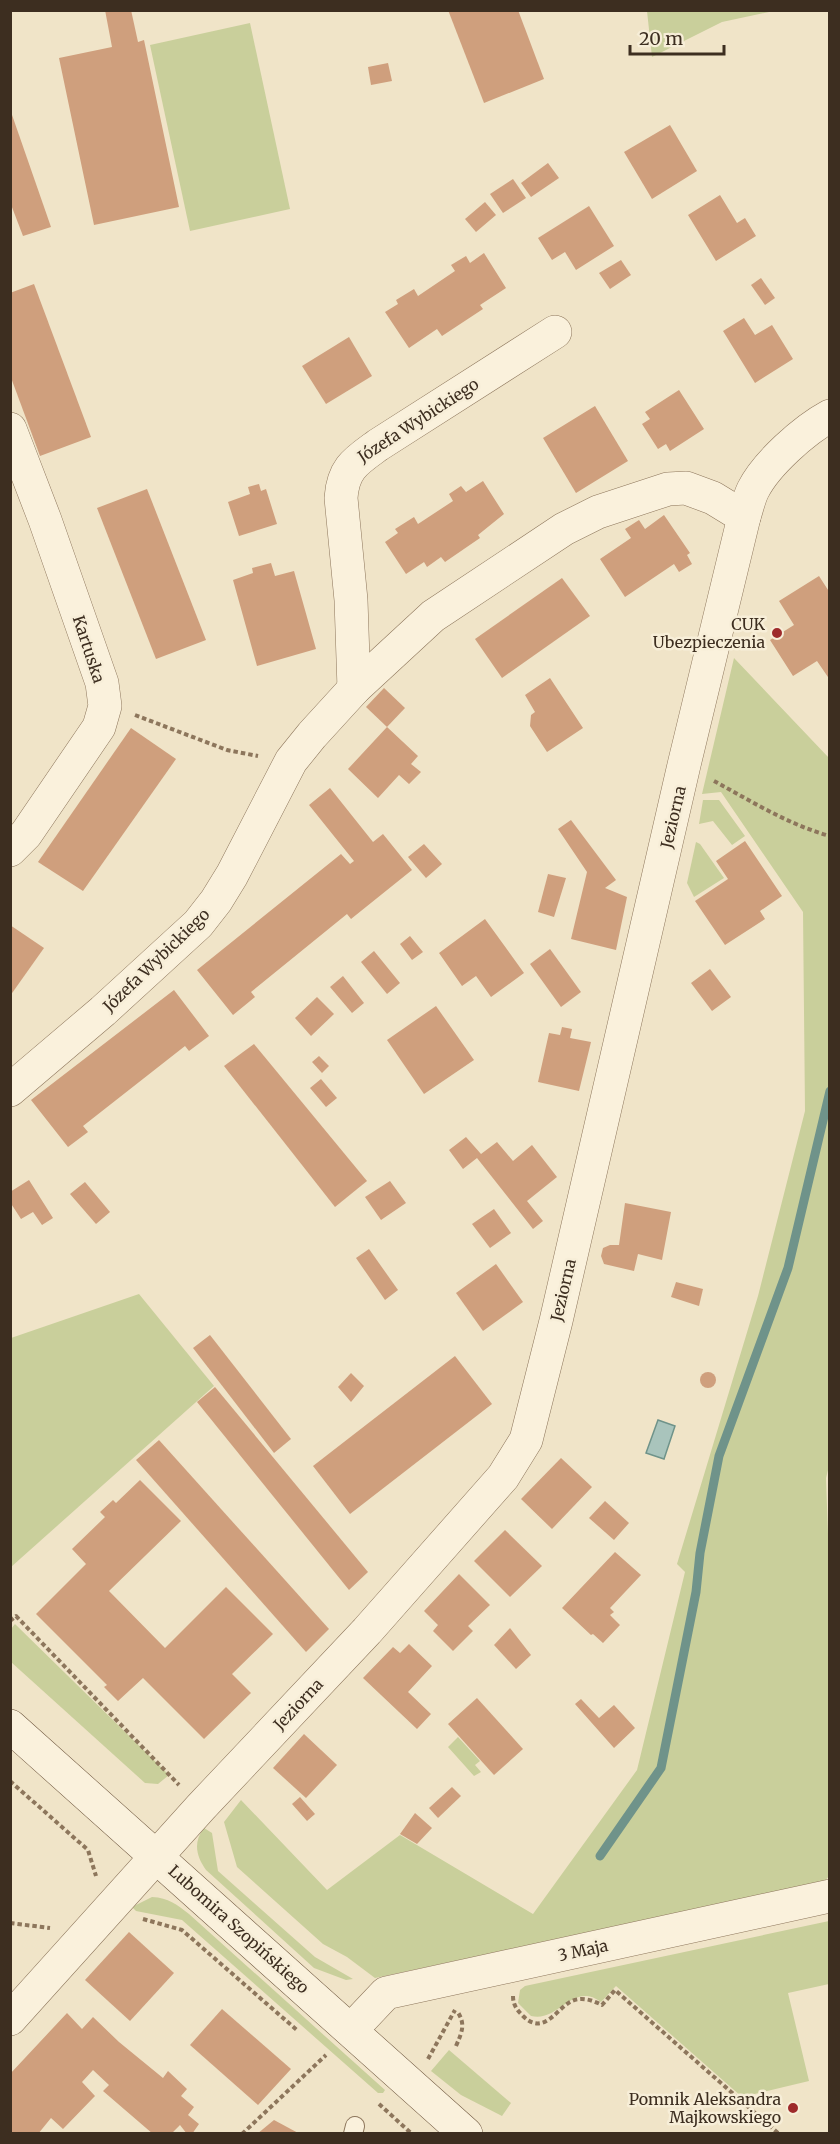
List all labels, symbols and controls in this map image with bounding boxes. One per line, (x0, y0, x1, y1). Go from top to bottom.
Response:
scale bar (630, 18, 724, 56)
text: 20 m (639, 27, 683, 50)
street label: Józefa Wybickiego (353, 373, 482, 467)
street label: Kartuska (69, 613, 109, 686)
place label: CUK Ubezpieczenia (653, 614, 765, 652)
marker: CUK Ubezpieczenia (770, 626, 784, 640)
street label: Jeziorna (656, 783, 690, 851)
street label: Józefa Wybickiego (98, 904, 213, 1017)
street label: Jeziorna (546, 1256, 580, 1324)
street label: Jeziorna (268, 1674, 327, 1735)
street label: Lubomira Szopińskiego (165, 1861, 313, 1997)
street label: 3 Maja (556, 1935, 610, 1965)
place label: Pomnik Aleksandra Majkowskiego (629, 2089, 781, 2127)
marker: Pomnik Aleksandra Majkowskiego (786, 2101, 800, 2115)

